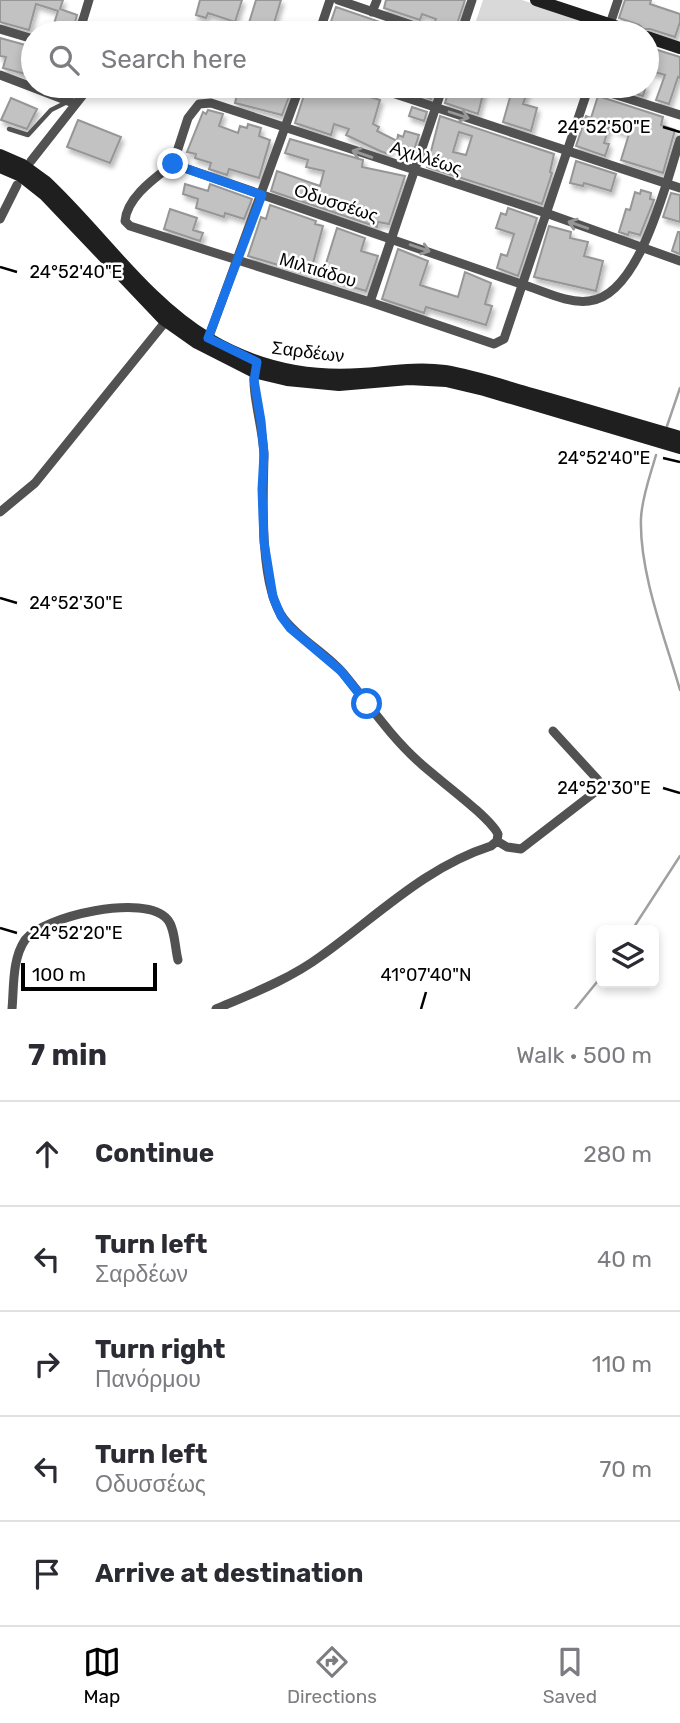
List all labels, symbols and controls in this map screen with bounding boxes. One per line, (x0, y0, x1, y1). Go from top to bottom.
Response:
search box (21, 21, 659, 98)
icon: search (45, 41, 83, 79)
text: Search here (101, 44, 247, 75)
one-way arrow (448, 109, 470, 122)
text: 24°52'50"E (557, 116, 651, 138)
street label: Αχιλλέως (387, 136, 465, 180)
one-way arrow (352, 147, 374, 159)
route end (157, 148, 188, 179)
street label: Οδυσσέως (291, 179, 381, 227)
one-way arrow (568, 218, 590, 230)
one-way arrow (408, 243, 430, 255)
street label: Μιλτιάδου (277, 248, 359, 292)
text: 24°52'40"E (29, 261, 123, 283)
street label: Σαρδέων (270, 337, 346, 367)
text: 24°52'40"E (557, 447, 651, 469)
text: 24°52'30"E (29, 592, 123, 614)
route start (351, 688, 382, 719)
text: 24°52'30"E (557, 777, 651, 799)
text: 24°52'20"E (29, 922, 123, 944)
map controls (596, 925, 659, 988)
button: layers (596, 925, 659, 988)
scale bar (21, 960, 158, 992)
text: 100 m (32, 963, 86, 986)
text: 41°07'40"N (380, 964, 472, 986)
text: 7 min (28, 1037, 107, 1073)
text: Walk · 500 m (516, 1041, 652, 1069)
icon: ahead (28, 1135, 66, 1173)
text: Continue (95, 1138, 214, 1169)
text: 280 m (583, 1140, 652, 1168)
text: Turn left (95, 1229, 207, 1260)
icon: left (28, 1240, 66, 1278)
text: 40 m (597, 1245, 652, 1273)
text: Σαρδέων (95, 1260, 188, 1288)
text: Turn right (95, 1334, 225, 1365)
icon: right (28, 1345, 66, 1383)
text: 110 m (592, 1350, 652, 1378)
text: Πανόρμου (95, 1365, 201, 1393)
text: Turn left (95, 1439, 207, 1470)
icon: left (28, 1450, 66, 1488)
text: 70 m (600, 1455, 652, 1483)
text: Οδυσσέως (95, 1470, 206, 1498)
icon: arrive (28, 1555, 66, 1593)
text: Arrive at destination (95, 1558, 363, 1589)
tab: Map (83, 1643, 121, 1708)
tab: Directions (287, 1643, 377, 1708)
tab: Saved (543, 1643, 597, 1708)

